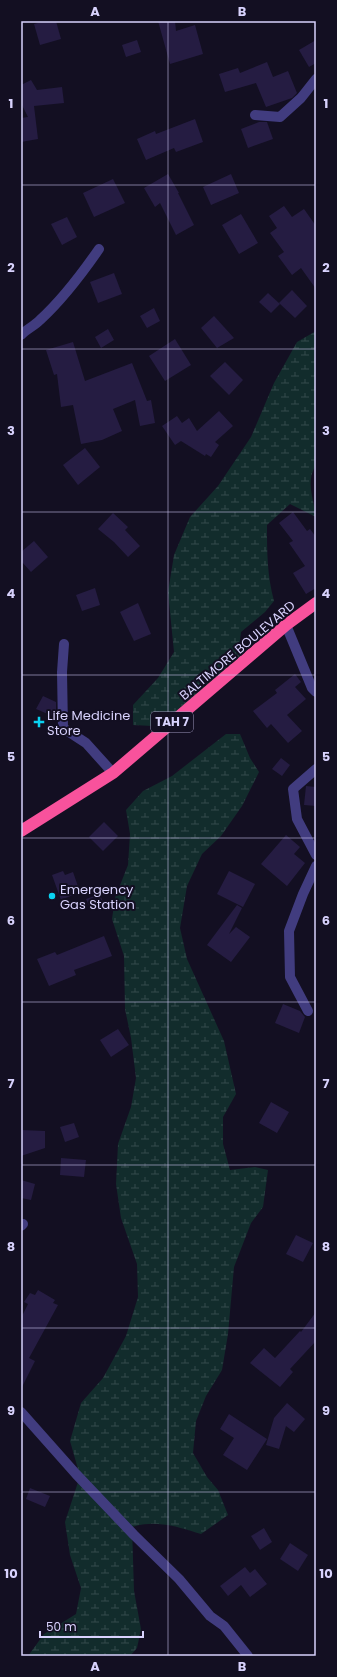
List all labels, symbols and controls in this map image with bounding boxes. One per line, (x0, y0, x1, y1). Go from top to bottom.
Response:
text: A (90, 2, 100, 21)
text: B (238, 2, 247, 21)
text: 1 (9, 94, 13, 113)
text: 1 (324, 94, 328, 113)
text: 2 (7, 258, 15, 277)
text: 2 (322, 258, 330, 277)
text: 3 (7, 421, 15, 440)
text: 3 (322, 421, 330, 440)
text: 4 (7, 584, 16, 603)
text: 4 (322, 584, 331, 603)
street label: BALTIMORE BOULEVARD (175, 596, 299, 705)
place label: Life Medicine Store (47, 706, 130, 740)
road number: TAH 7 (151, 712, 193, 732)
marker: Life Medicine Store (34, 717, 44, 727)
text: 5 (7, 747, 15, 766)
text: 5 (322, 747, 330, 766)
place label: Emergency Gas Station (60, 880, 135, 914)
marker: Emergency Gas Station (47, 891, 57, 901)
text: 6 (7, 911, 15, 930)
text: 6 (322, 911, 330, 930)
text: 7 (8, 1074, 15, 1093)
text: 7 (323, 1074, 330, 1093)
text: 8 (7, 1237, 15, 1256)
text: 8 (322, 1237, 330, 1256)
text: 9 (7, 1401, 15, 1420)
text: 9 (322, 1401, 330, 1420)
text: 10 (4, 1564, 18, 1583)
text: 10 (319, 1564, 333, 1583)
scale bar (40, 1613, 143, 1639)
text: 50 m (46, 1618, 77, 1635)
text: A (90, 1657, 100, 1676)
text: B (238, 1657, 247, 1676)

